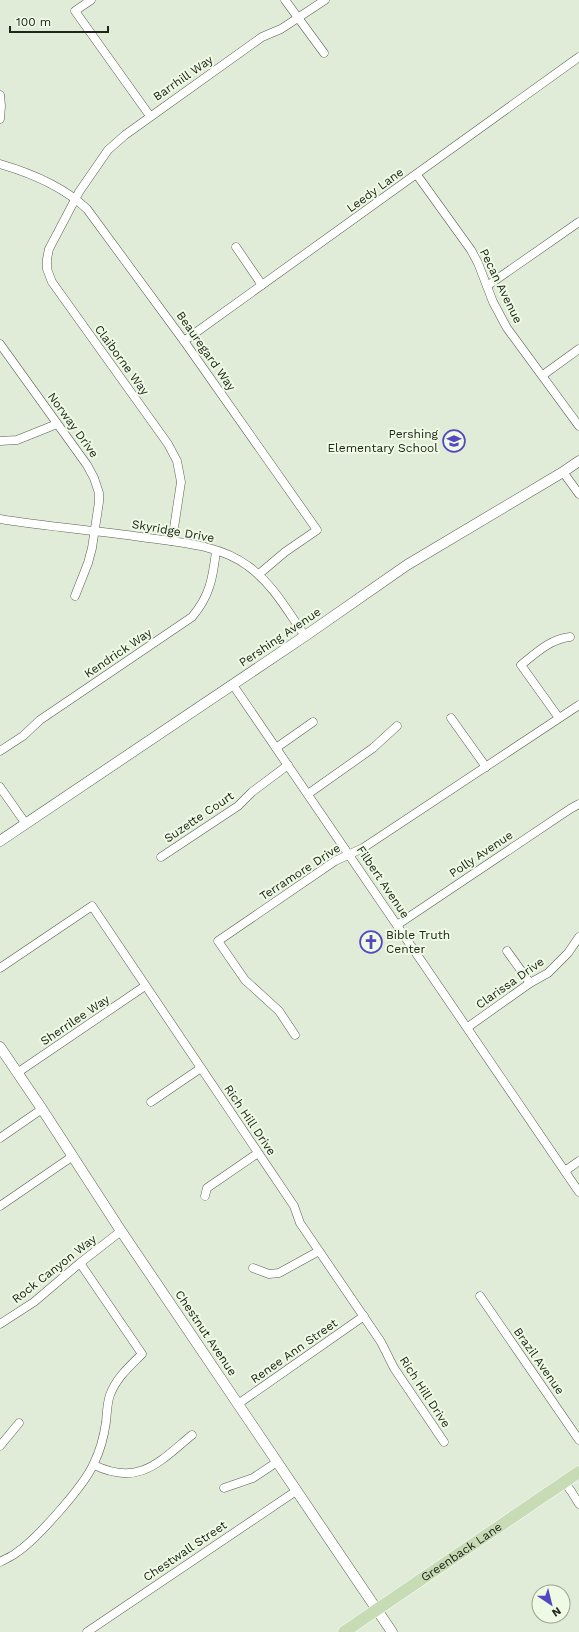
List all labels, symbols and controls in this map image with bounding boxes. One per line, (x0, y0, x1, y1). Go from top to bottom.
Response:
scale bar (10, 8, 108, 34)
text: 100 m (16, 15, 51, 29)
street label: Barrhill Way (151, 52, 216, 104)
street label: Leedy Lane (344, 165, 406, 215)
street label: Pecan Avenue (477, 246, 525, 326)
street label: Beauregard Way (173, 309, 239, 394)
street label: Claiborne Way (92, 322, 153, 398)
street label: Norway Drive (45, 390, 101, 460)
place label: Pershing Elementary School (327, 427, 439, 455)
school or university icon: Pershing Elementary School (441, 428, 467, 454)
street label: Skyridge Drive (131, 517, 215, 545)
street label: Pershing Avenue (236, 604, 324, 670)
street label: Kendrick Way (82, 625, 155, 681)
street label: Suzette Court (162, 789, 236, 845)
street label: Polly Avenue (447, 828, 515, 880)
street label: Terramore Drive (257, 841, 343, 903)
street label: Filbert Avenue (354, 843, 412, 921)
place label: Bible Truth Center (386, 928, 450, 956)
church icon: Bible Truth Center (358, 929, 384, 955)
street label: Clarissa Drive (473, 954, 547, 1012)
street label: Sherrilee Way (38, 991, 113, 1048)
street label: Rich Hill Drive (221, 1082, 279, 1158)
street label: Rock Canyon Way (9, 1231, 99, 1306)
street label: Chestnut Avenue (172, 1288, 240, 1378)
street label: Renee Ann Street (248, 1316, 340, 1386)
street label: Brazil Avenue (511, 1325, 567, 1397)
street label: Rich Hill Drive (397, 1354, 453, 1430)
street label: Chestwall Street (141, 1518, 229, 1584)
street label: Greenback Lane (418, 1520, 505, 1585)
north arrow (531, 1584, 571, 1624)
text: N (549, 1604, 564, 1619)

